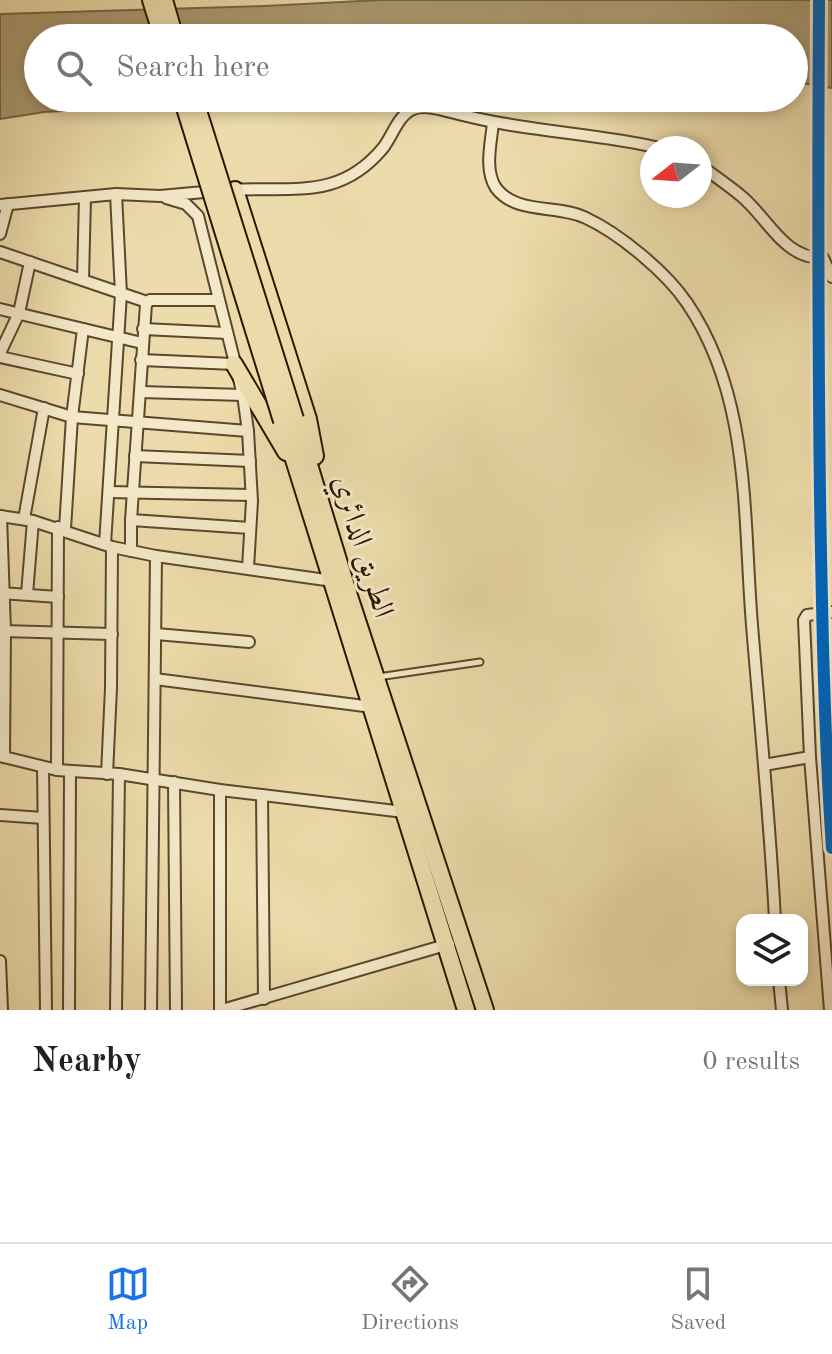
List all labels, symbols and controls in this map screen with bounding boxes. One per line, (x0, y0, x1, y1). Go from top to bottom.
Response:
search box (24, 24, 808, 112)
icon: search (52, 46, 96, 90)
text: Search here (116, 53, 270, 83)
north arrow (640, 136, 712, 208)
street label: الطريق الدائري (320, 472, 398, 623)
map controls (736, 914, 808, 986)
button: layers (736, 914, 808, 986)
text: Nearby (32, 1045, 142, 1079)
text: 0 results (702, 1049, 800, 1075)
tab: Map (106, 1262, 150, 1337)
tab: Directions (361, 1262, 459, 1337)
tab: Saved (670, 1262, 726, 1337)

